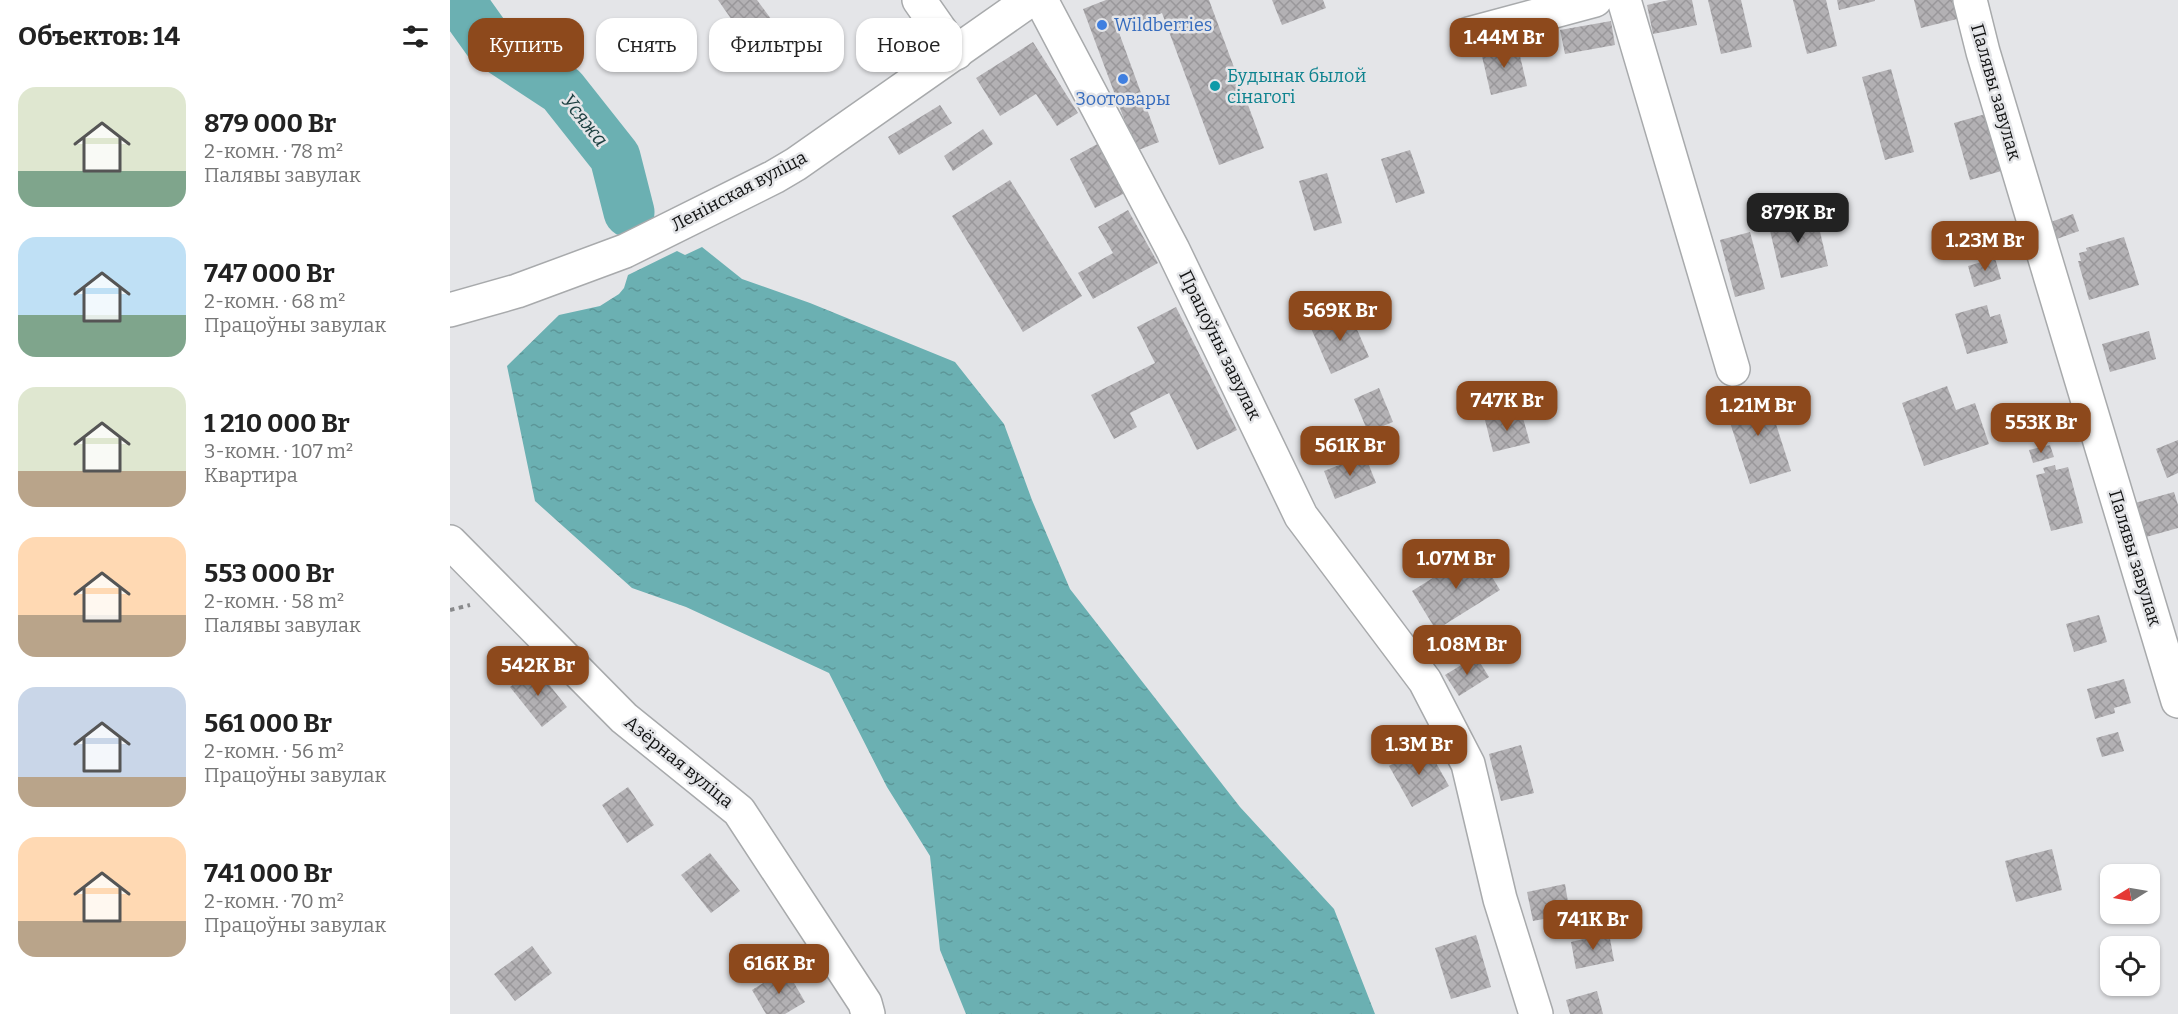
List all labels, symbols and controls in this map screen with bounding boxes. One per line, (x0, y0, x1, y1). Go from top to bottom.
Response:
place label: Wildberries (1114, 14, 1212, 36)
chip: Купить (468, 18, 584, 72)
chip: Снять (596, 18, 697, 72)
chip: Фильтры (709, 18, 844, 72)
chip: Новое (856, 18, 962, 72)
marker: Wildberries (1095, 18, 1109, 32)
pin: 1.44M Br (1442, 18, 1566, 69)
icon: filters (399, 20, 432, 53)
text: Объектов: 14 (18, 21, 180, 52)
street label: Палявы завулак (1966, 21, 2026, 163)
text: 1.44M Br (1464, 25, 1544, 49)
place label: Будынак былой сінагогі (1227, 65, 1366, 108)
marker: Зоотовары (1116, 72, 1130, 86)
marker: Будынак былой сінагогі (1208, 79, 1222, 93)
place label: Зоотовары (1076, 88, 1170, 110)
water label: Усяжа (556, 89, 614, 151)
text: 879 000 Br (204, 108, 336, 139)
icon: home (66, 111, 138, 183)
text: 2-комн. · 78 m² (204, 139, 343, 163)
street label: Ленінская вуліца (667, 146, 811, 236)
text: Палявы завулак (204, 163, 361, 187)
pin: 879K Br (1743, 193, 1853, 244)
text: 879K Br (1761, 200, 1835, 224)
pin: 1.23M Br (1923, 221, 2047, 272)
text: 1.23M Br (1946, 228, 2024, 252)
text: 747 000 Br (204, 258, 335, 289)
icon: home (66, 261, 138, 333)
street label: Працоўны завулак (1174, 266, 1266, 424)
text: 2-комн. · 68 m² (204, 289, 345, 313)
pin: 569K Br (1285, 291, 1395, 342)
text: 569K Br (1303, 298, 1377, 322)
text: Працоўны завулак (204, 313, 386, 337)
pin: 747K Br (1452, 381, 1562, 432)
pin: 1.21M Br (1696, 386, 1820, 437)
text: 747K Br (1470, 388, 1544, 412)
text: 1.21M Br (1720, 393, 1796, 417)
pin: 553K Br (1986, 403, 2096, 454)
text: 1 210 000 Br (204, 408, 350, 439)
text: 553K Br (2005, 410, 2077, 434)
icon: home (66, 411, 138, 483)
pin: 561K Br (1295, 426, 1405, 477)
text: 561K Br (1314, 433, 1386, 457)
text: 3-комн. · 107 m² (204, 439, 353, 463)
text: Квартира (204, 463, 298, 487)
street label: Палявы завулак (2104, 487, 2166, 629)
pin: 1.07M Br (1394, 539, 1518, 590)
text: 1.07M Br (1416, 546, 1496, 570)
text: 553 000 Br (204, 558, 334, 589)
icon: home (66, 561, 138, 633)
text: 2-комн. · 58 m² (204, 589, 344, 613)
text: Палявы завулак (204, 613, 361, 637)
pin: 1.08M Br (1405, 625, 1529, 676)
text: 1.08M Br (1427, 632, 1507, 656)
pin: 542K Br (483, 646, 593, 697)
text: 542K Br (501, 653, 575, 677)
text: 561 000 Br (204, 708, 332, 739)
icon: home (66, 711, 138, 783)
street label: Азёрная вуліца (620, 711, 738, 813)
pin: 1.3M Br (1364, 725, 1474, 776)
text: 1.3M Br (1385, 732, 1453, 756)
text: 2-комн. · 56 m² (204, 739, 344, 763)
text: Працоўны завулак (204, 763, 386, 787)
text: 741 000 Br (204, 858, 332, 889)
icon: home (66, 861, 138, 933)
north arrow (2100, 864, 2160, 924)
map controls (2100, 864, 2160, 996)
text: 2-комн. · 70 m² (204, 889, 344, 913)
pin: 741K Br (1538, 900, 1648, 951)
text: 741K Br (1557, 907, 1629, 931)
text: Працоўны завулак (204, 913, 386, 937)
button: locate (2100, 936, 2160, 996)
pin: 616K Br (724, 944, 834, 995)
text: 616K Br (743, 951, 815, 975)

